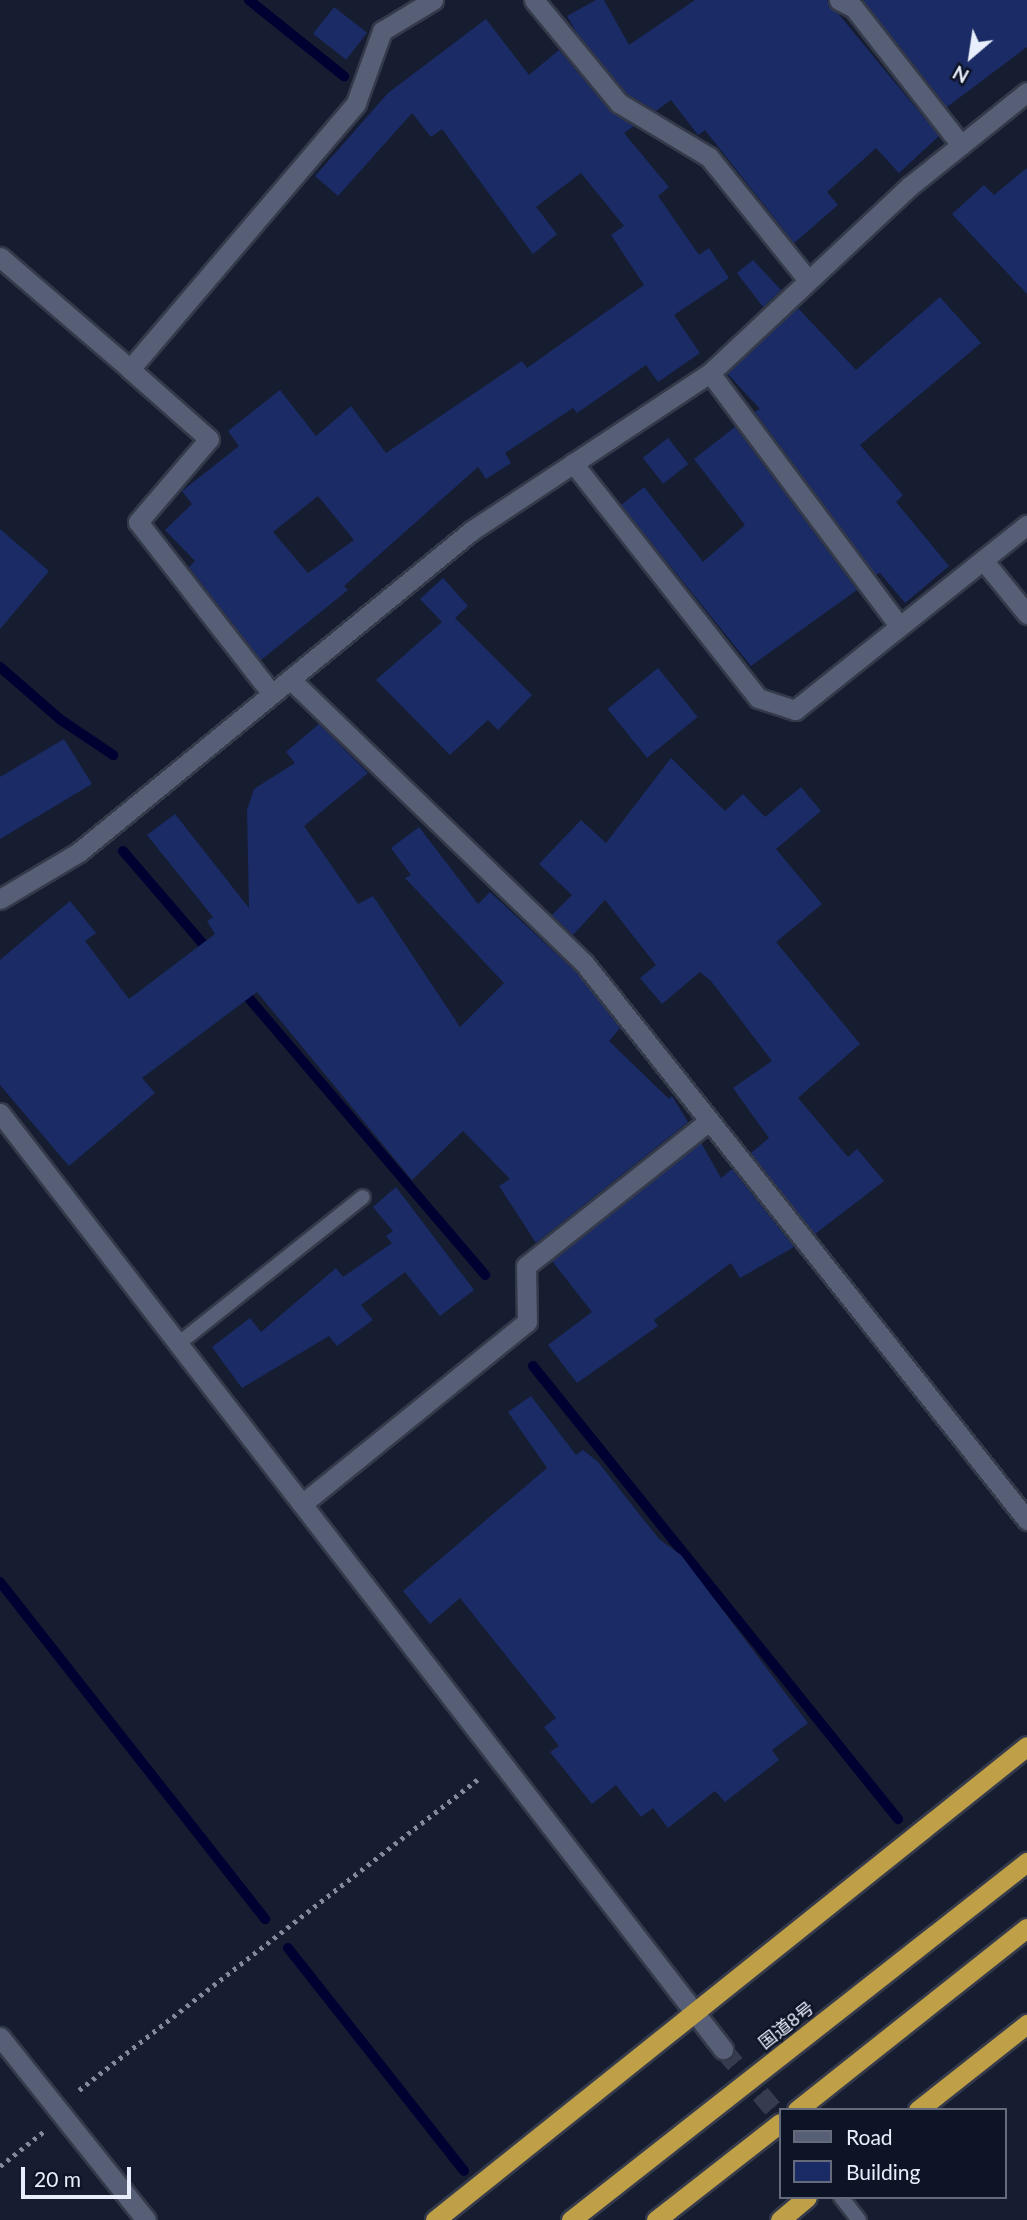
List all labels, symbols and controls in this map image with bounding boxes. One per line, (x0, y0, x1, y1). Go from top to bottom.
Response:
north arrow (936, 21, 1006, 91)
text: N (949, 61, 973, 88)
street label: 国道8号 (754, 1997, 818, 2053)
legend (778, 2108, 1006, 2199)
text: Road (846, 2124, 893, 2149)
scale bar (24, 2154, 135, 2198)
text: Building (846, 2159, 921, 2184)
text: 20 m (34, 2166, 81, 2191)

